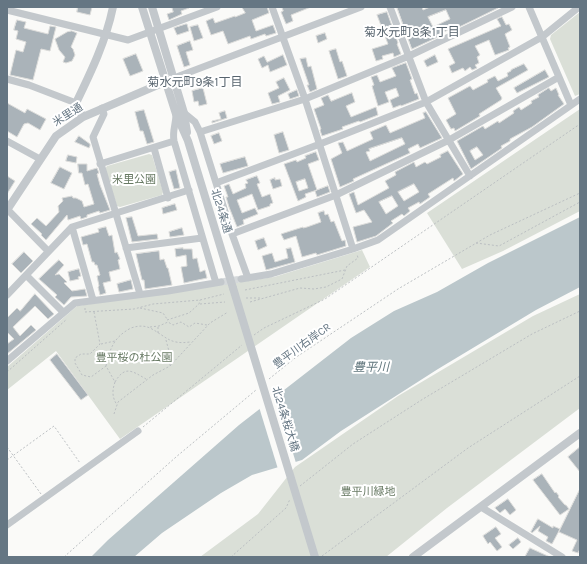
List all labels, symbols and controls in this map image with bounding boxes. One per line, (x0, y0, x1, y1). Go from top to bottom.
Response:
district label: 菊水元町8条1丁目 (364, 26, 460, 40)
district label: 菊水元町9条1丁目 (148, 76, 242, 90)
street label: 米里通 (51, 100, 85, 130)
park label: 米里公園 (112, 173, 156, 187)
street label: 北24条通 (208, 187, 234, 235)
street label: 豊平川右岸CR (270, 321, 334, 371)
park label: 豊平桜の杜公園 (96, 351, 172, 365)
water label: 豊平川 (353, 361, 389, 375)
street label: 北24条桜大橋 (269, 385, 301, 453)
park label: 豊平川緑地 (341, 485, 395, 499)

